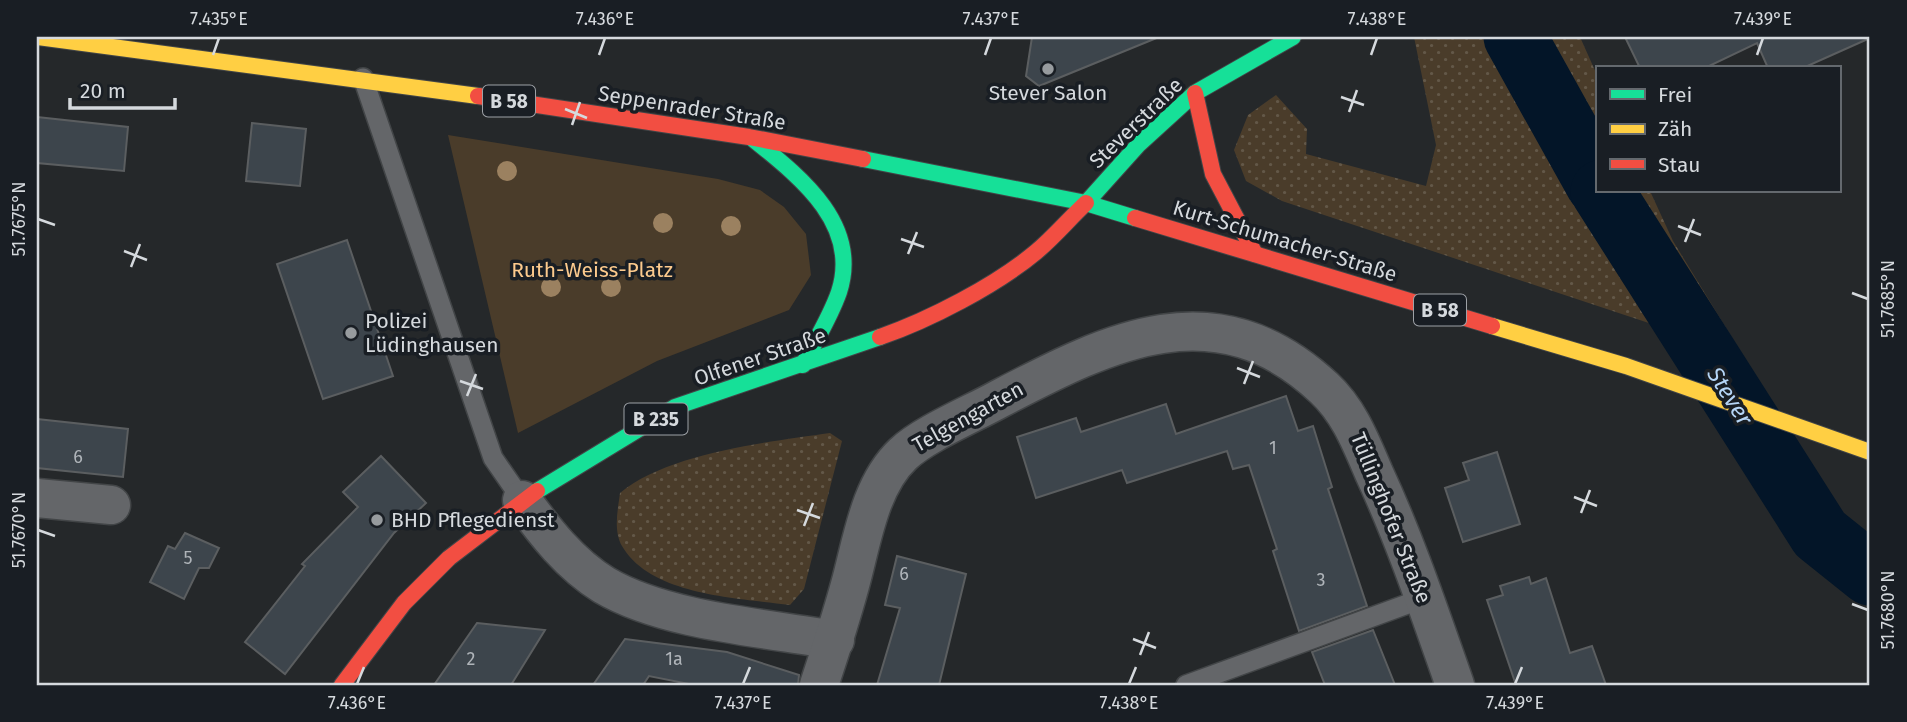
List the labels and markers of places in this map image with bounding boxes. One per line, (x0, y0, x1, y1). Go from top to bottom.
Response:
marker: Stever Salon (1040, 61, 1056, 77)
place label: Stever Salon (989, 80, 1107, 106)
place label: Polizei Lüdinghausen (365, 308, 499, 358)
marker: Polizei Lüdinghausen (343, 325, 359, 341)
place label: BHD Pflegedienst (391, 507, 555, 533)
marker: BHD Pflegedienst (369, 512, 385, 528)

